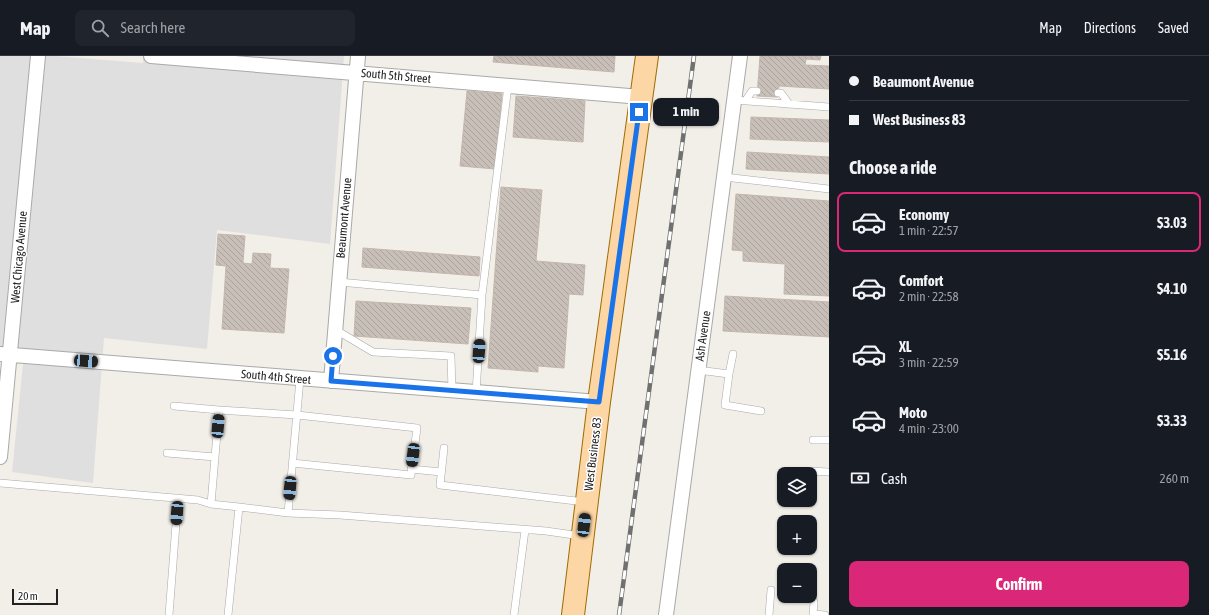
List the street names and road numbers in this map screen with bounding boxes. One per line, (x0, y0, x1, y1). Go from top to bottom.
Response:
street label: South 5th Street (360, 66, 432, 86)
street label: Beaumont Avenue (333, 177, 355, 259)
street label: West Chicago Avenue (8, 210, 30, 304)
street label: Ash Avenue (693, 310, 713, 362)
street label: South 4th Street (240, 367, 312, 387)
street label: West Business 83 (582, 416, 604, 492)

